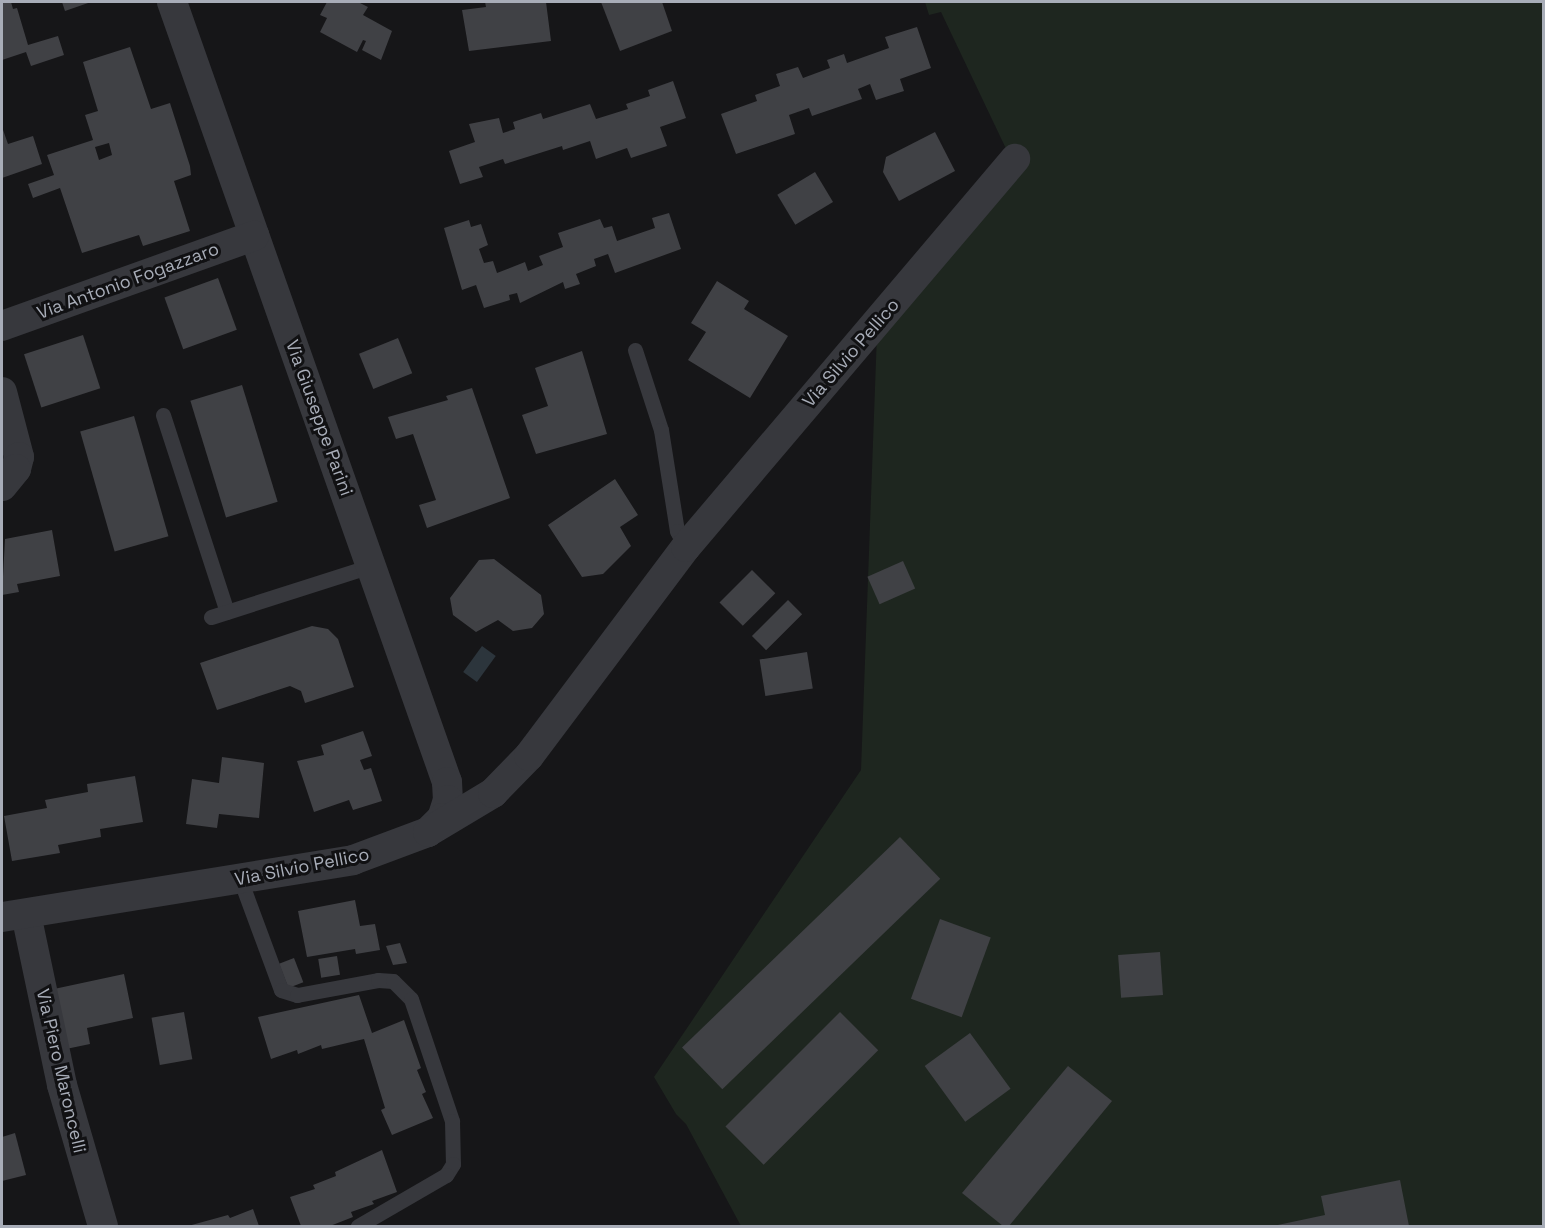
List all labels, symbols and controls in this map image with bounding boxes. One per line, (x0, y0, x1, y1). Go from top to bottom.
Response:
street label: Via Antonio Fogazzaro (34, 238, 222, 324)
street label: Via Silvio Pellico (798, 294, 904, 412)
street label: Via Giuseppe Parini (281, 337, 357, 499)
street label: Via Silvio Pellico (233, 843, 371, 891)
street label: Via Piero Maroncelli (32, 987, 90, 1155)

